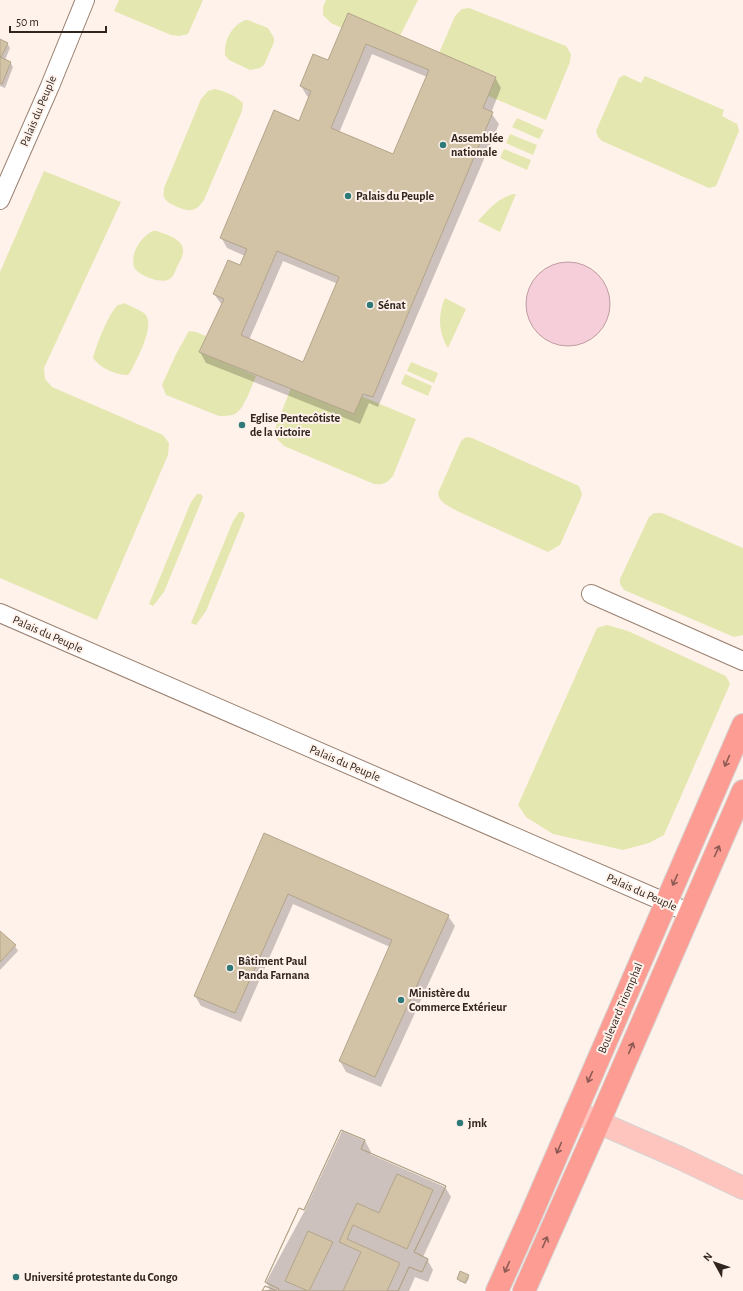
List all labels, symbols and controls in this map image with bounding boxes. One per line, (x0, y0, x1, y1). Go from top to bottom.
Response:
scale bar (10, 8, 106, 34)
text: 50 m (16, 16, 39, 28)
street label: Palais du Peuple (18, 74, 58, 148)
place label: Assemblée nationale (451, 132, 504, 158)
marker: Assemblée nationale (438, 140, 448, 150)
place label: Palais du Peuple (356, 190, 435, 202)
marker: Palais du Peuple (343, 191, 353, 201)
place label: Sénat (378, 299, 406, 311)
marker: Sénat (365, 300, 375, 310)
place label: Eglise Pentecôtiste de la victoire (250, 412, 340, 438)
marker: Eglise Pentecôtiste de la victoire (237, 420, 247, 430)
street label: Palais du Peuple (11, 613, 85, 655)
street label: Palais du Peuple (308, 743, 382, 783)
one-way arrow (723, 755, 730, 767)
one-way arrow (713, 846, 721, 858)
street label: Palais du Peuple (605, 871, 679, 913)
one-way arrow (671, 874, 678, 886)
place label: Bâtiment Paul Panda Farnana (238, 955, 310, 981)
street label: Boulevard Triomphal (595, 961, 645, 1055)
marker: Bâtiment Paul Panda Farnana (225, 963, 235, 973)
place label: Ministère du Commerce Extérieur (409, 987, 508, 1013)
marker: Ministère du Commerce Extérieur (396, 995, 406, 1005)
one-way arrow (628, 1042, 635, 1054)
one-way arrow (586, 1070, 593, 1082)
place label: jmk (468, 1117, 487, 1130)
marker: jmk (455, 1118, 465, 1128)
one-way arrow (555, 1142, 563, 1154)
one-way arrow (542, 1237, 549, 1249)
north arrow (695, 1243, 735, 1283)
text: N (701, 1250, 714, 1263)
one-way arrow (503, 1261, 510, 1273)
place label: Université protestante du Congo (24, 1271, 178, 1283)
marker: Université protestante du Congo (11, 1272, 21, 1282)

